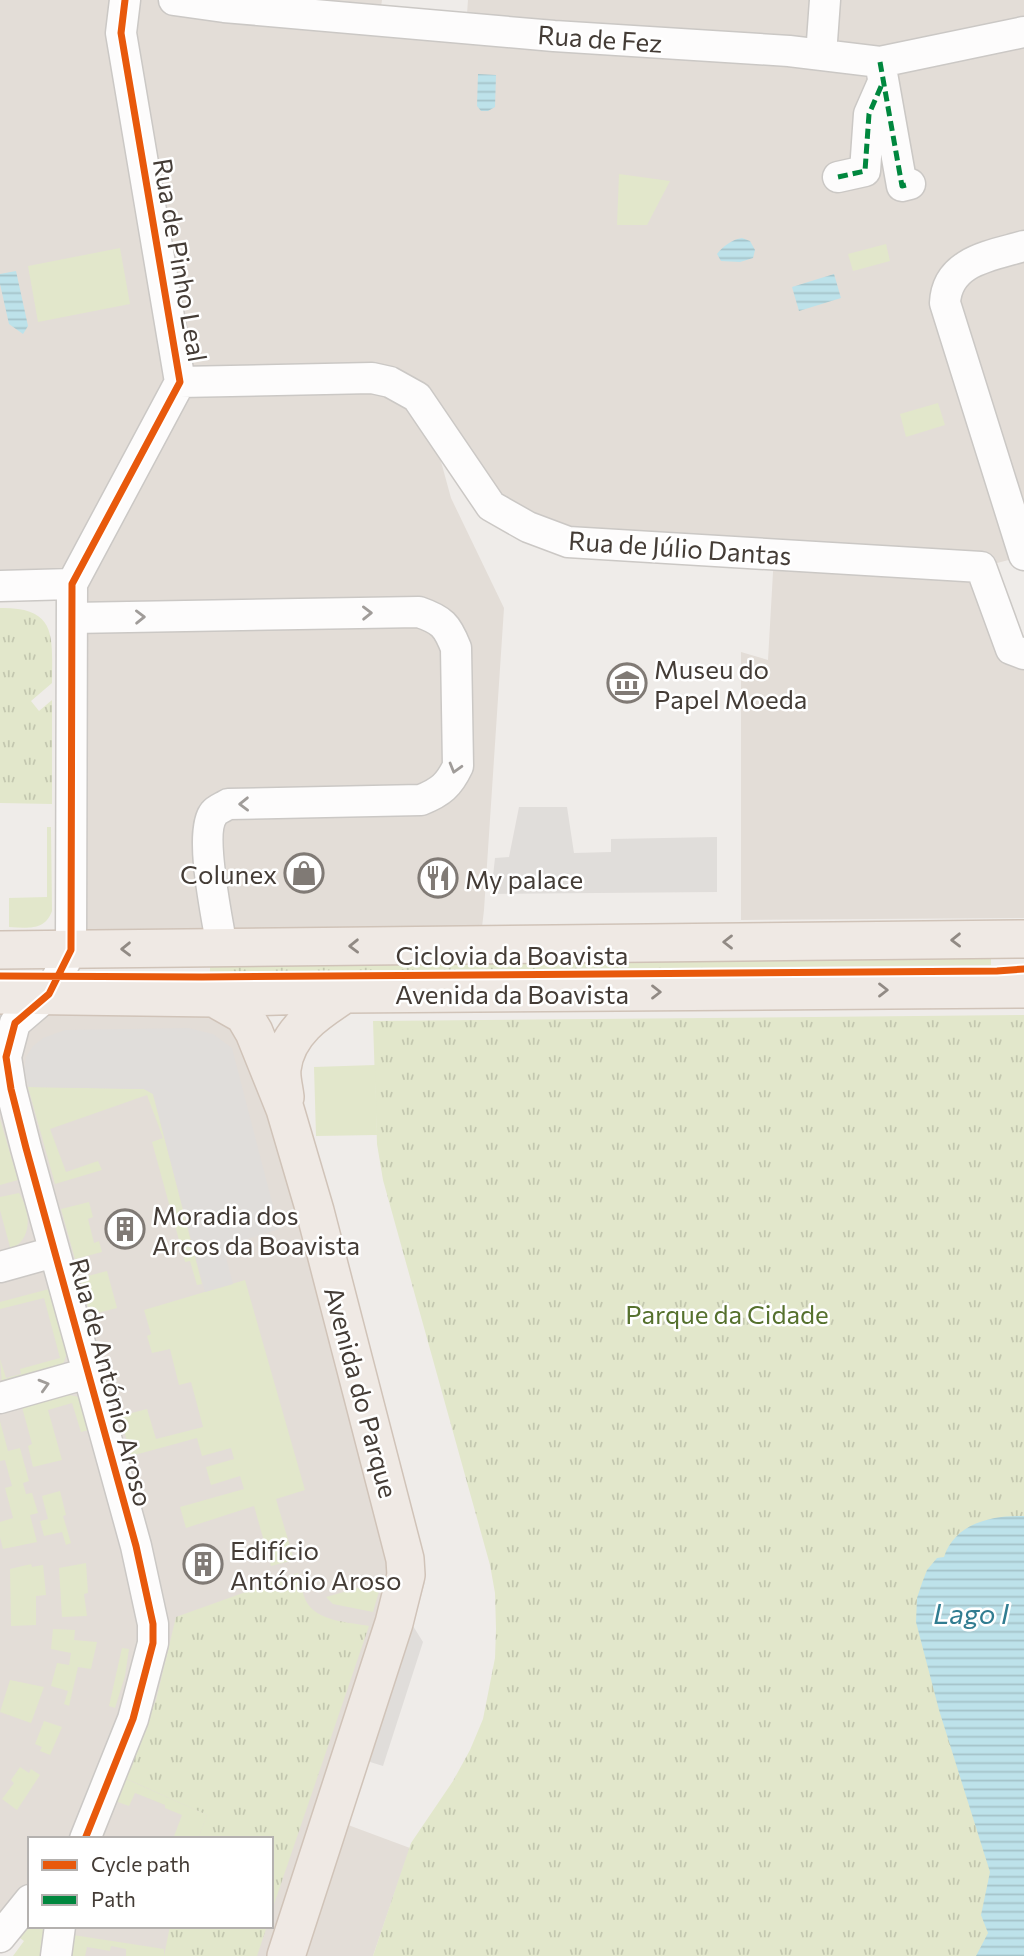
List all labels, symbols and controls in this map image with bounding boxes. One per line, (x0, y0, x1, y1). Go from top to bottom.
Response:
street label: Rua de Fez (537, 18, 663, 58)
street label: Rua de Pinho Leal (148, 156, 214, 364)
street label: Rua de Júlio Dantas (567, 524, 793, 570)
one-way arrow (363, 605, 373, 621)
one-way arrow (135, 609, 146, 625)
place label: Museu do Papel Moeda (654, 653, 807, 714)
museum icon: Museu do Papel Moeda (606, 662, 648, 704)
one-way arrow (448, 762, 463, 774)
one-way arrow (238, 796, 248, 812)
shop icon: Colunex (283, 852, 325, 894)
restaurant icon: My palace (417, 857, 459, 899)
place label: Colunex (180, 858, 277, 889)
place label: My palace (465, 863, 583, 894)
one-way arrow (950, 932, 961, 948)
one-way arrow (723, 934, 733, 950)
one-way arrow (348, 938, 359, 954)
street label: Ciclovia da Boavista (396, 939, 628, 970)
one-way arrow (121, 941, 131, 957)
street label: Avenida da Boavista (395, 978, 629, 1009)
one-way arrow (878, 983, 889, 998)
one-way arrow (651, 984, 662, 1000)
place label: Moradia dos Arcos da Boavista (152, 1199, 360, 1260)
building icon: Moradia dos Arcos da Boavista (104, 1208, 146, 1250)
street label: Rua de António Aroso (64, 1255, 160, 1509)
street label: Avenida do Parque (319, 1283, 405, 1501)
park label: Parque da Cidade (625, 1298, 829, 1329)
one-way arrow (38, 1379, 50, 1394)
place label: Edifício António Aroso (230, 1534, 401, 1595)
building icon: Edifício António Aroso (182, 1543, 224, 1585)
water label: Lago I (933, 1596, 1009, 1630)
legend (28, 1837, 273, 1928)
text: Cycle path (91, 1851, 190, 1876)
text: Path (91, 1886, 136, 1911)

